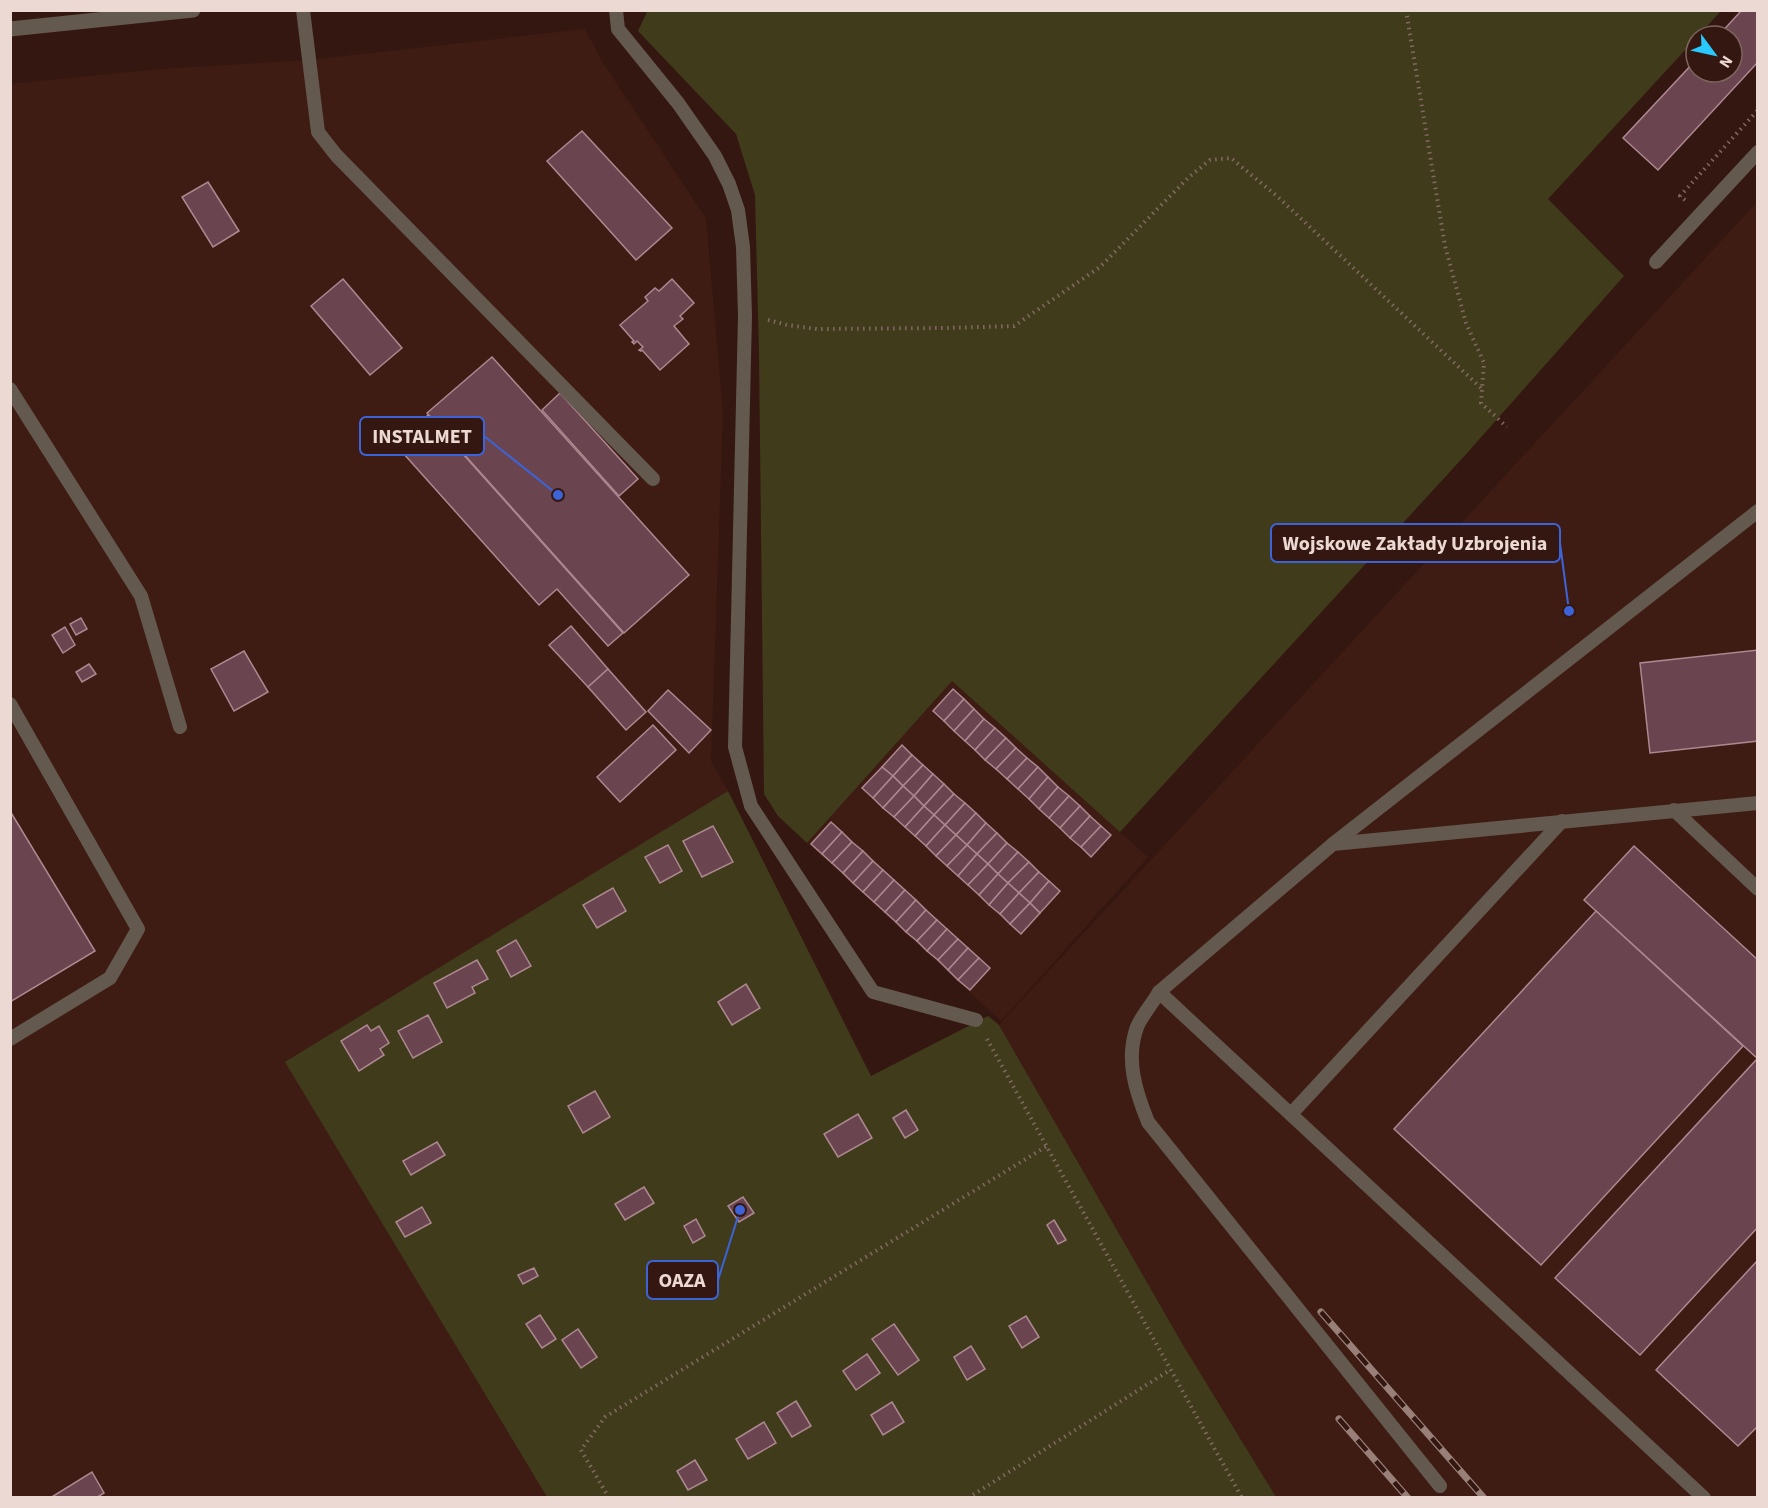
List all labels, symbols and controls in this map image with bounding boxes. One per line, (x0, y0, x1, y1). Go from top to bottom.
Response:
north arrow (1684, 24, 1744, 84)
text: N (1714, 51, 1738, 72)
callout: INSTALMET (360, 417, 484, 455)
text: INSTALMET (372, 423, 472, 451)
callout: Wojskowe Zakłady Uzbrojenia (1271, 524, 1560, 562)
text: Wojskowe Zakłady Uzbrojenia (1283, 530, 1547, 558)
callout: OAZA (647, 1261, 718, 1299)
text: OAZA (658, 1267, 706, 1295)

